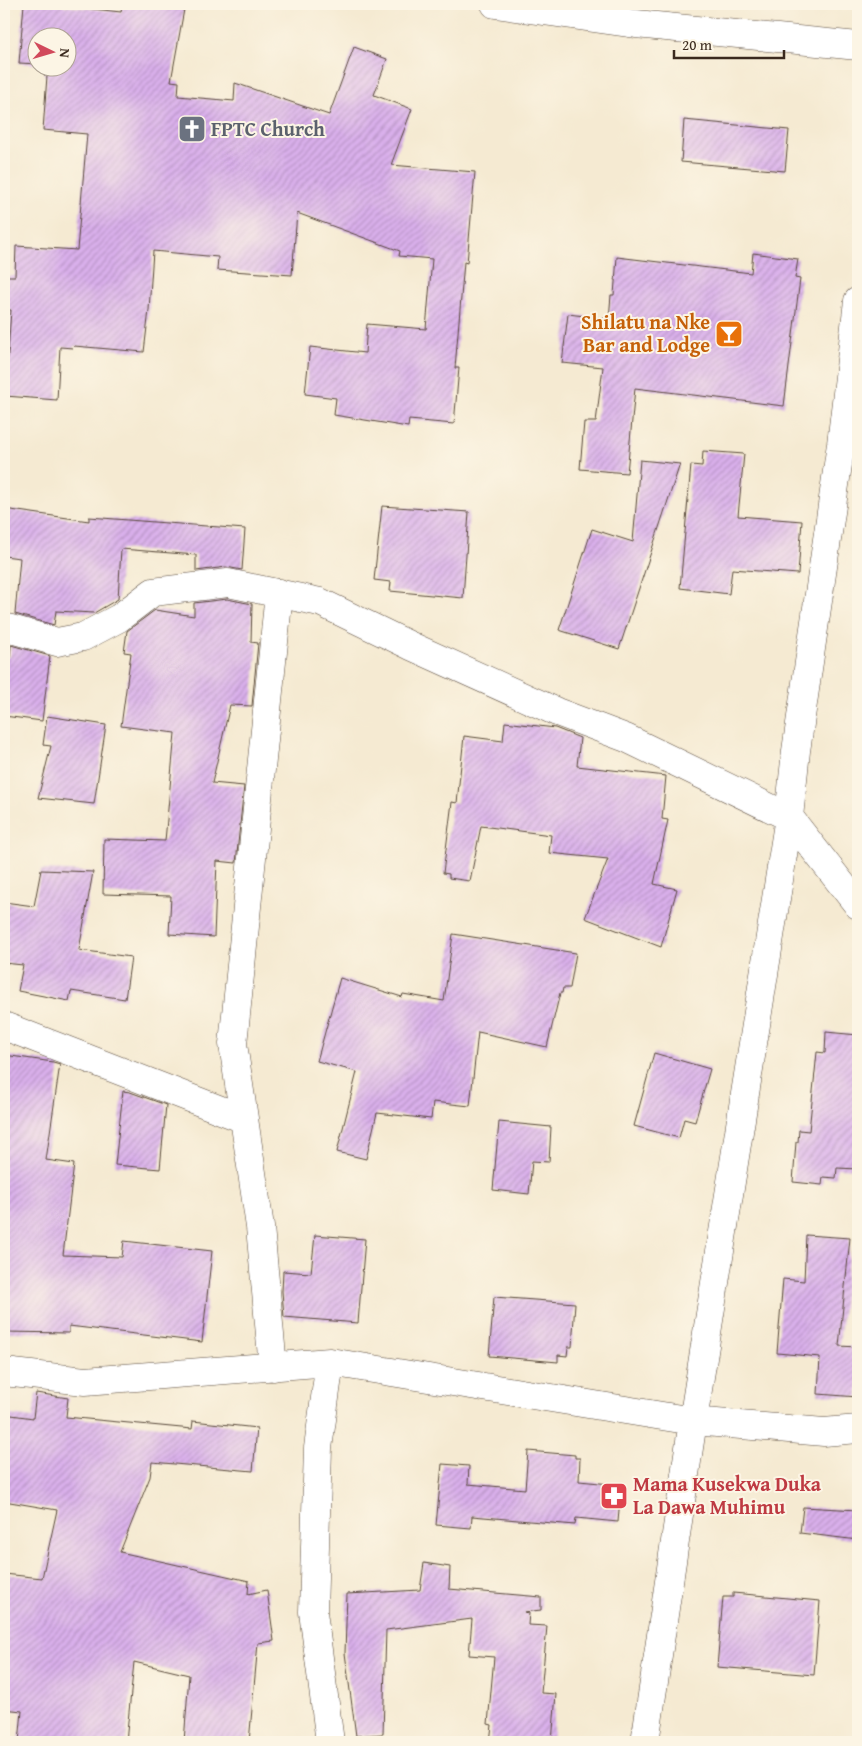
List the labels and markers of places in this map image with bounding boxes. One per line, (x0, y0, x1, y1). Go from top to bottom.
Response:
church icon: FPTC Church (177, 114, 207, 144)
place label: FPTC Church (211, 114, 325, 143)
place label: Shilatu na Nke Bar and Lodge (581, 307, 710, 359)
bar icon: Shilatu na Nke Bar and Lodge (714, 319, 744, 349)
place label: Mama Kusekwa Duka La Dawa Muhimu (633, 1469, 822, 1521)
pharmacy icon: Mama Kusekwa Duka La Dawa Muhimu (599, 1481, 629, 1511)

